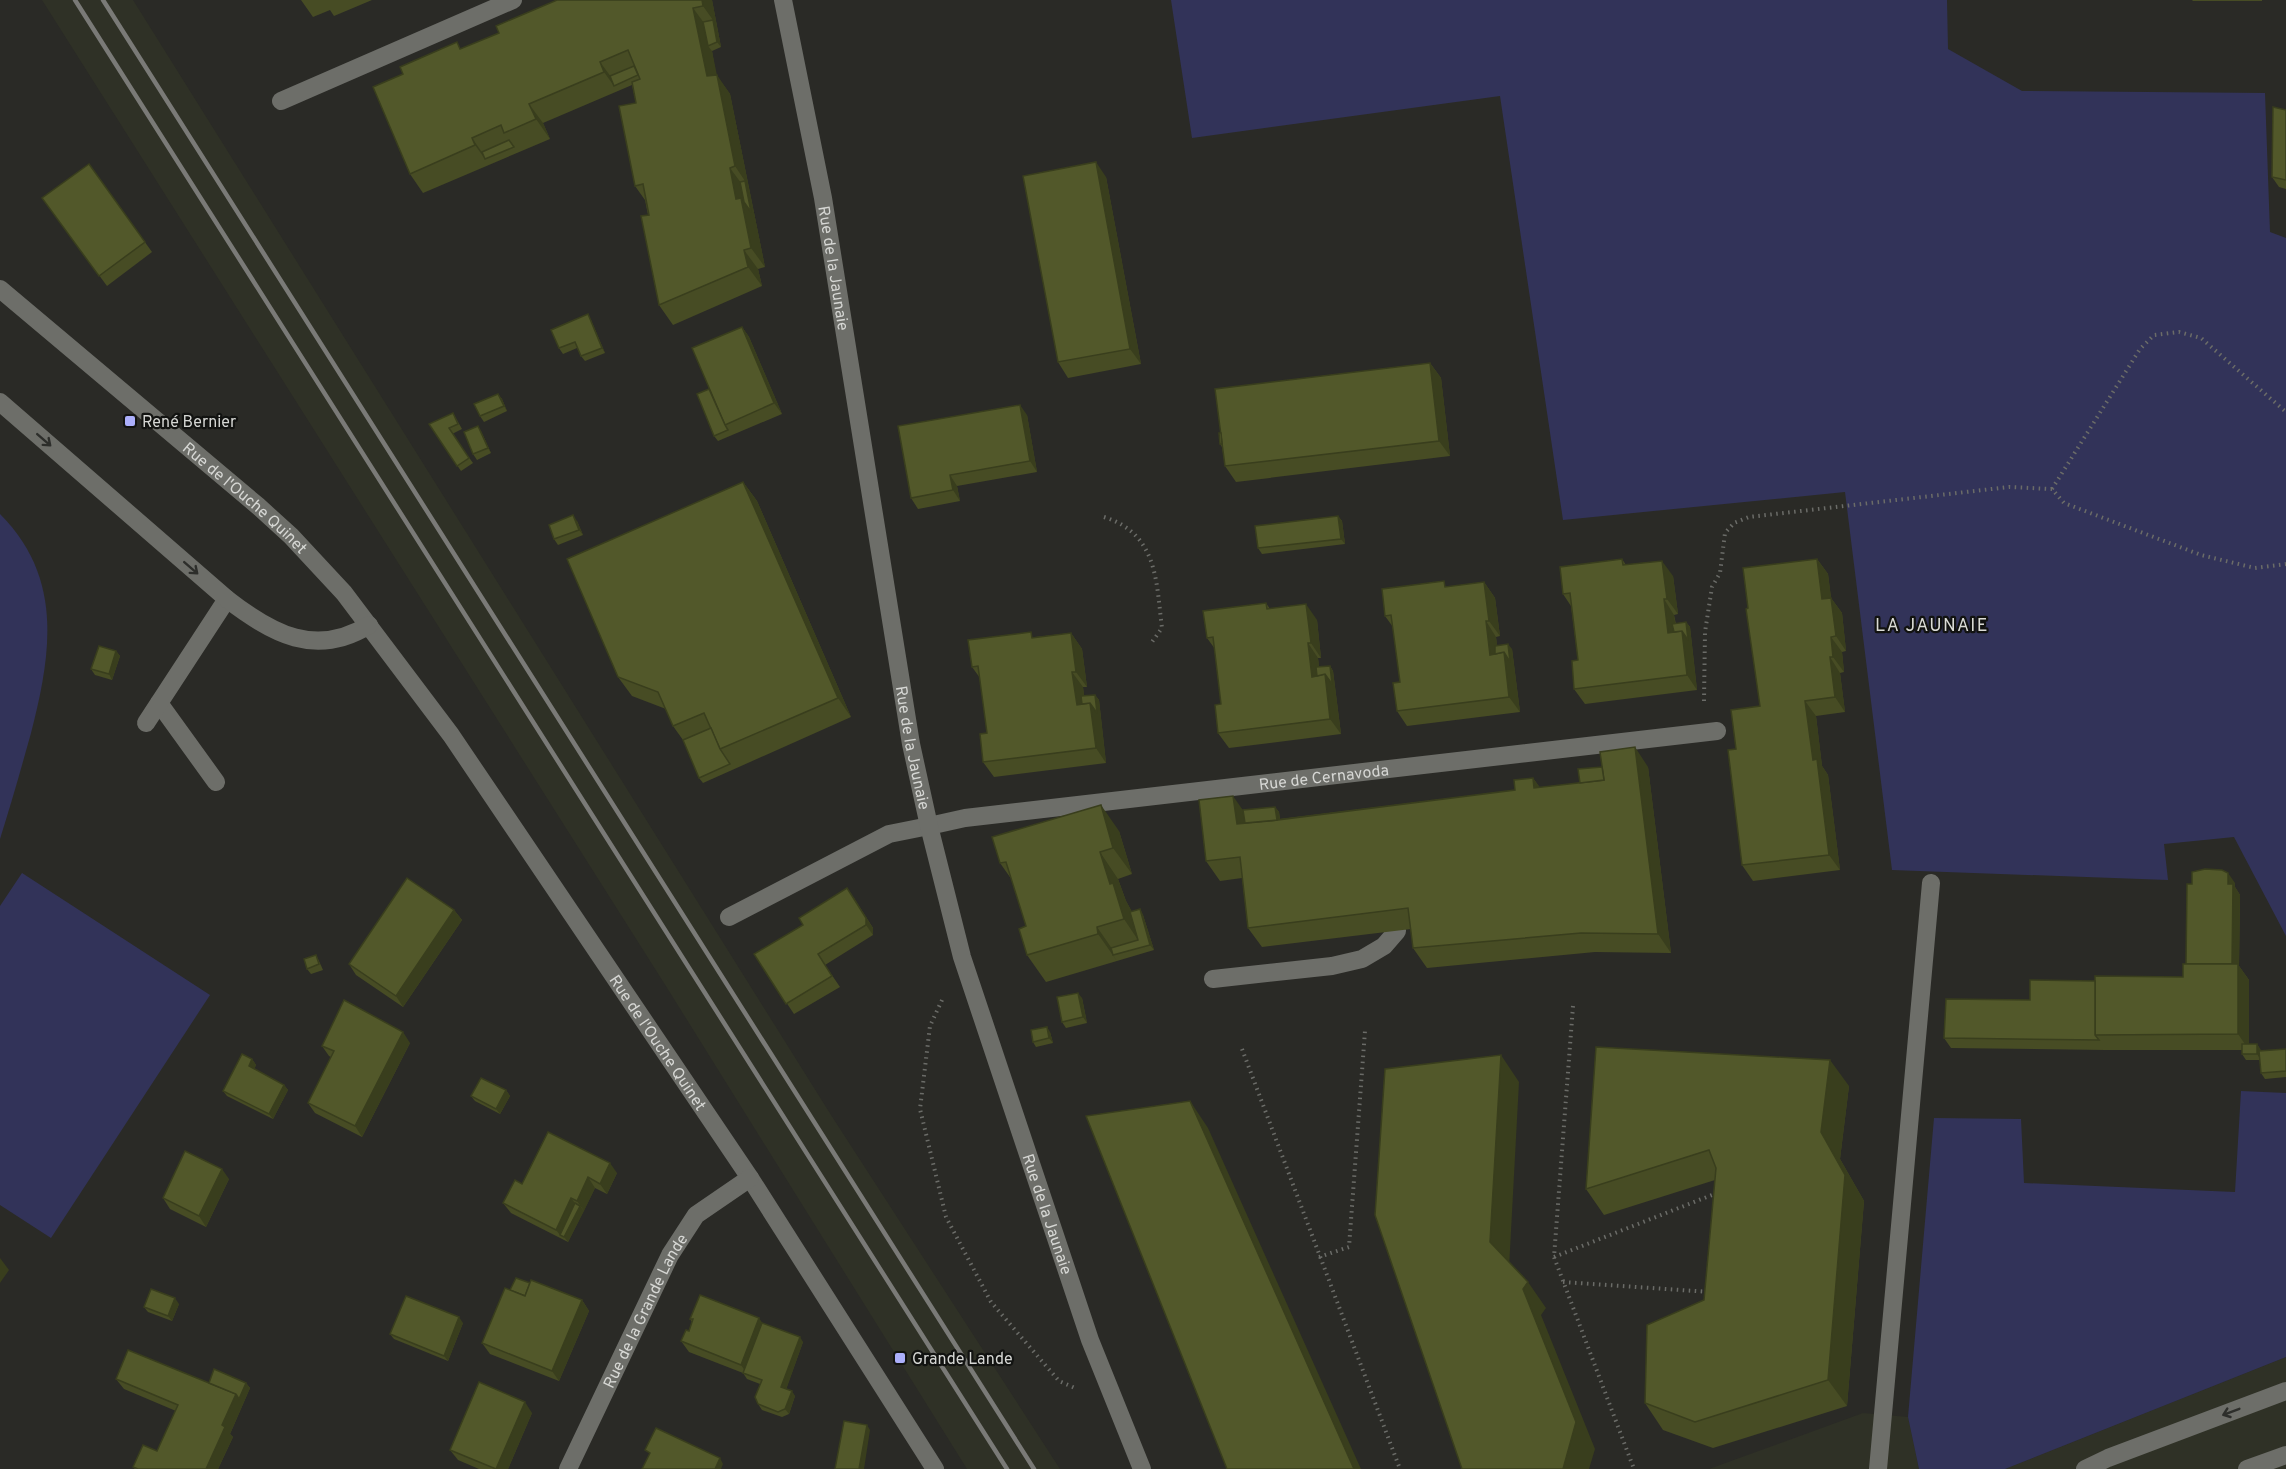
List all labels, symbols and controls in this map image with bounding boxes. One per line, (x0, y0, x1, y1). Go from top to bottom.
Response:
street label: Rue de la Jaunaie (812, 205, 852, 332)
place label: René Bernier (142, 413, 236, 433)
marker: René Bernier (123, 414, 137, 428)
one-way arrow (36, 433, 51, 447)
street label: Rue de l'Ouche Quinet (178, 439, 311, 559)
one-way arrow (183, 561, 198, 575)
district label: LA JAUNAIE (1875, 615, 1989, 638)
street label: Rue de la Jaunaie (890, 684, 933, 812)
street label: Rue de Cernavoda (1258, 761, 1390, 796)
street label: Rue de l'Ouche Quinet (604, 972, 710, 1115)
street label: Rue de la Jaunaie (1017, 1152, 1075, 1277)
street label: Rue de la Grande Lande (600, 1231, 693, 1392)
place label: Grande Lande (912, 1350, 1013, 1370)
marker: Grande Lande (893, 1351, 907, 1365)
one-way arrow (2222, 1407, 2241, 1418)

